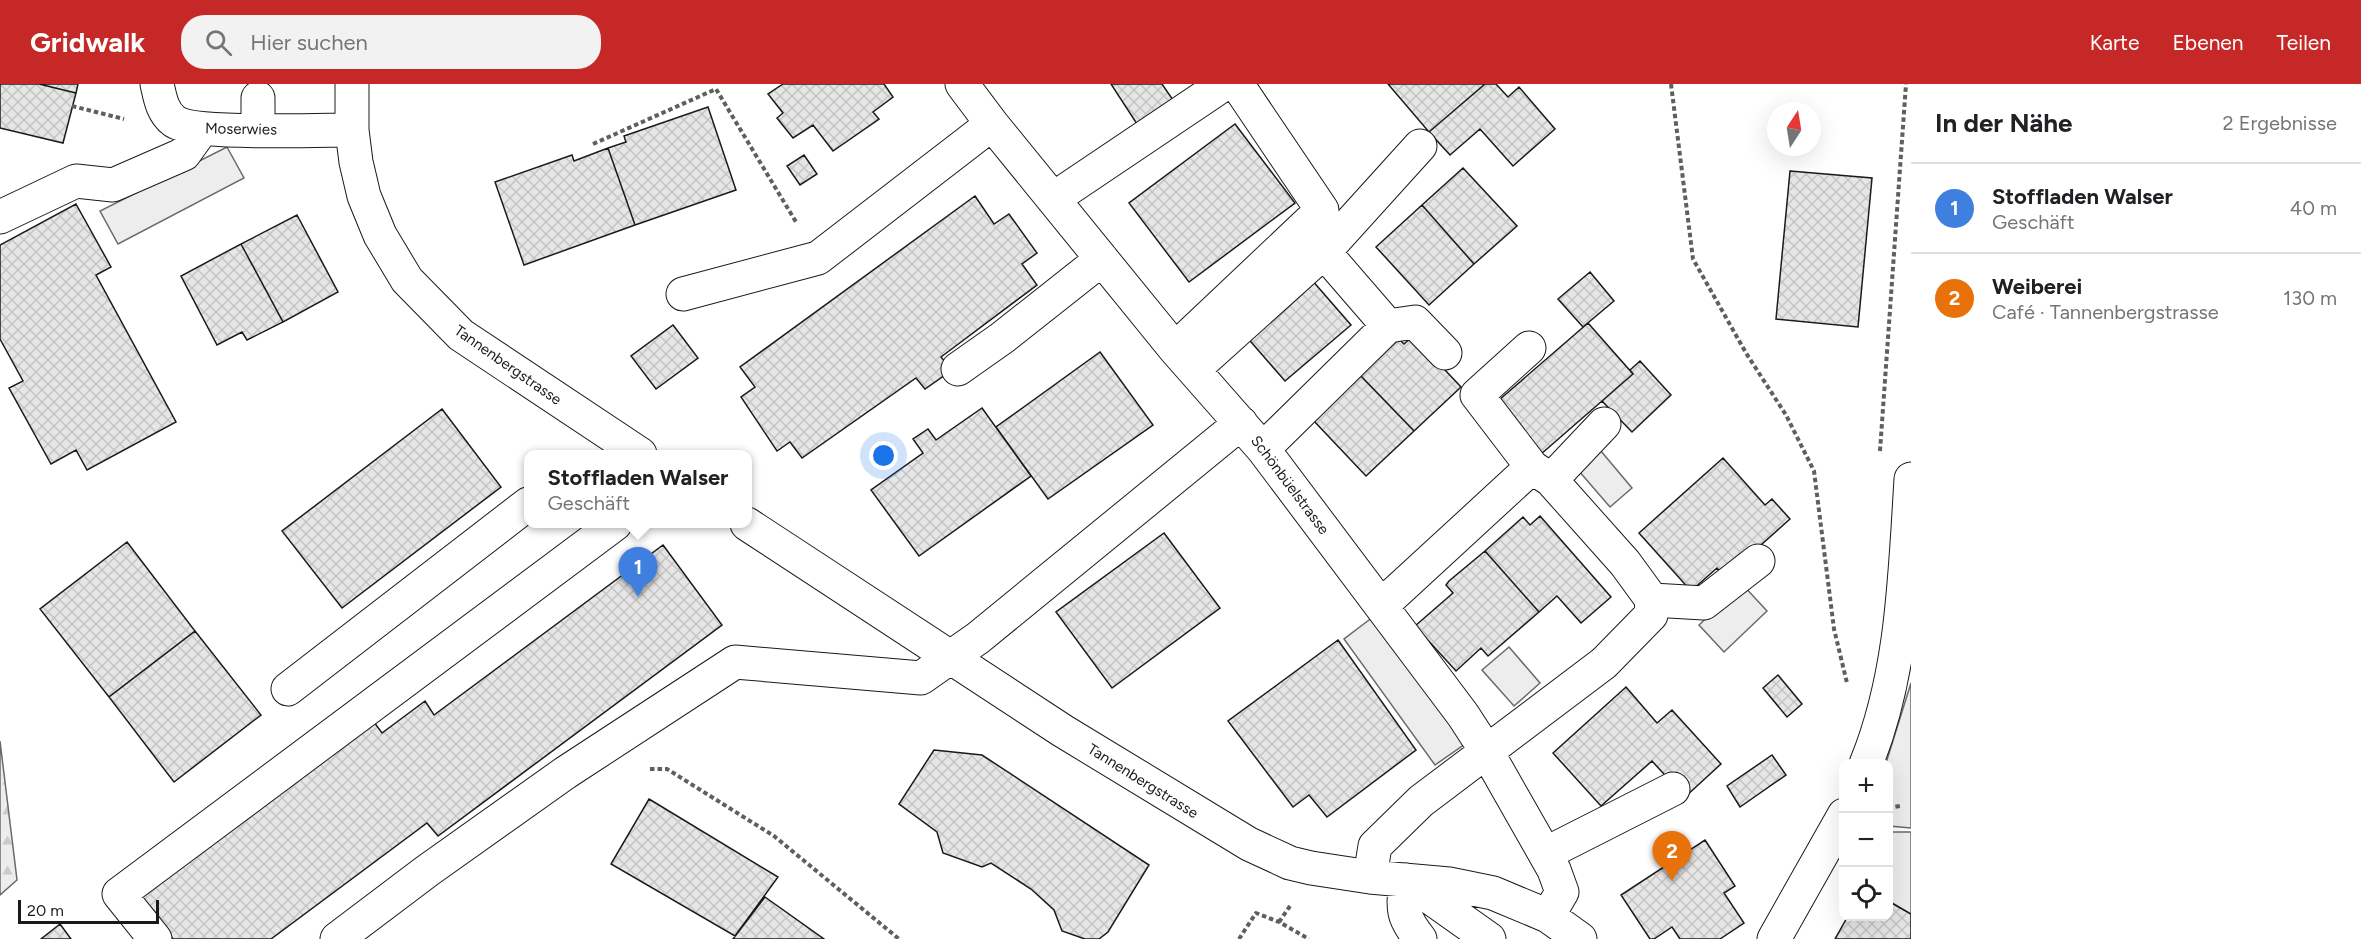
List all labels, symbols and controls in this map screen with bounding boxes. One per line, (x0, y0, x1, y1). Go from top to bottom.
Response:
search box (181, 15, 601, 69)
text: Gridwalk (30, 25, 145, 59)
icon: search (202, 26, 235, 59)
text: Hier suchen (250, 29, 368, 56)
text: Karte (2090, 30, 2139, 55)
text: Ebenen (2172, 30, 2244, 55)
text: Teilen (2277, 30, 2331, 55)
north arrow (1767, 102, 1821, 156)
text: In der Nähe (1935, 107, 2072, 139)
text: 2 Ergebnisse (2223, 111, 2337, 135)
street label: Moserwies (205, 119, 277, 139)
text: Stoffladen Walser (1992, 183, 2173, 210)
text: 1 (1950, 196, 1959, 220)
text: 40 m (2290, 196, 2337, 220)
text: Geschäft (1992, 210, 2075, 234)
text: Weiberei (1992, 273, 2082, 300)
text: 2 (1949, 286, 1960, 310)
text: 130 m (2283, 286, 2337, 310)
text: Café · Tannenbergstrasse (1992, 300, 2219, 324)
street label: Tannenbergstrasse (451, 321, 565, 409)
street label: Schönbüelstrasse (1247, 432, 1333, 538)
your location (869, 441, 898, 470)
popup (524, 450, 752, 528)
text: Stoffladen Walser (548, 464, 728, 491)
text: Geschäft (548, 491, 630, 515)
pin: 1 (618, 548, 658, 597)
street label: Tannenbergstrasse (1084, 740, 1202, 822)
map controls (1839, 759, 1893, 921)
button: + (1839, 759, 1893, 813)
button: − (1839, 813, 1893, 867)
pin: 2 (1652, 832, 1692, 881)
button: locate (1839, 867, 1893, 921)
scale bar (18, 897, 159, 924)
text: 20 m (27, 901, 64, 920)

